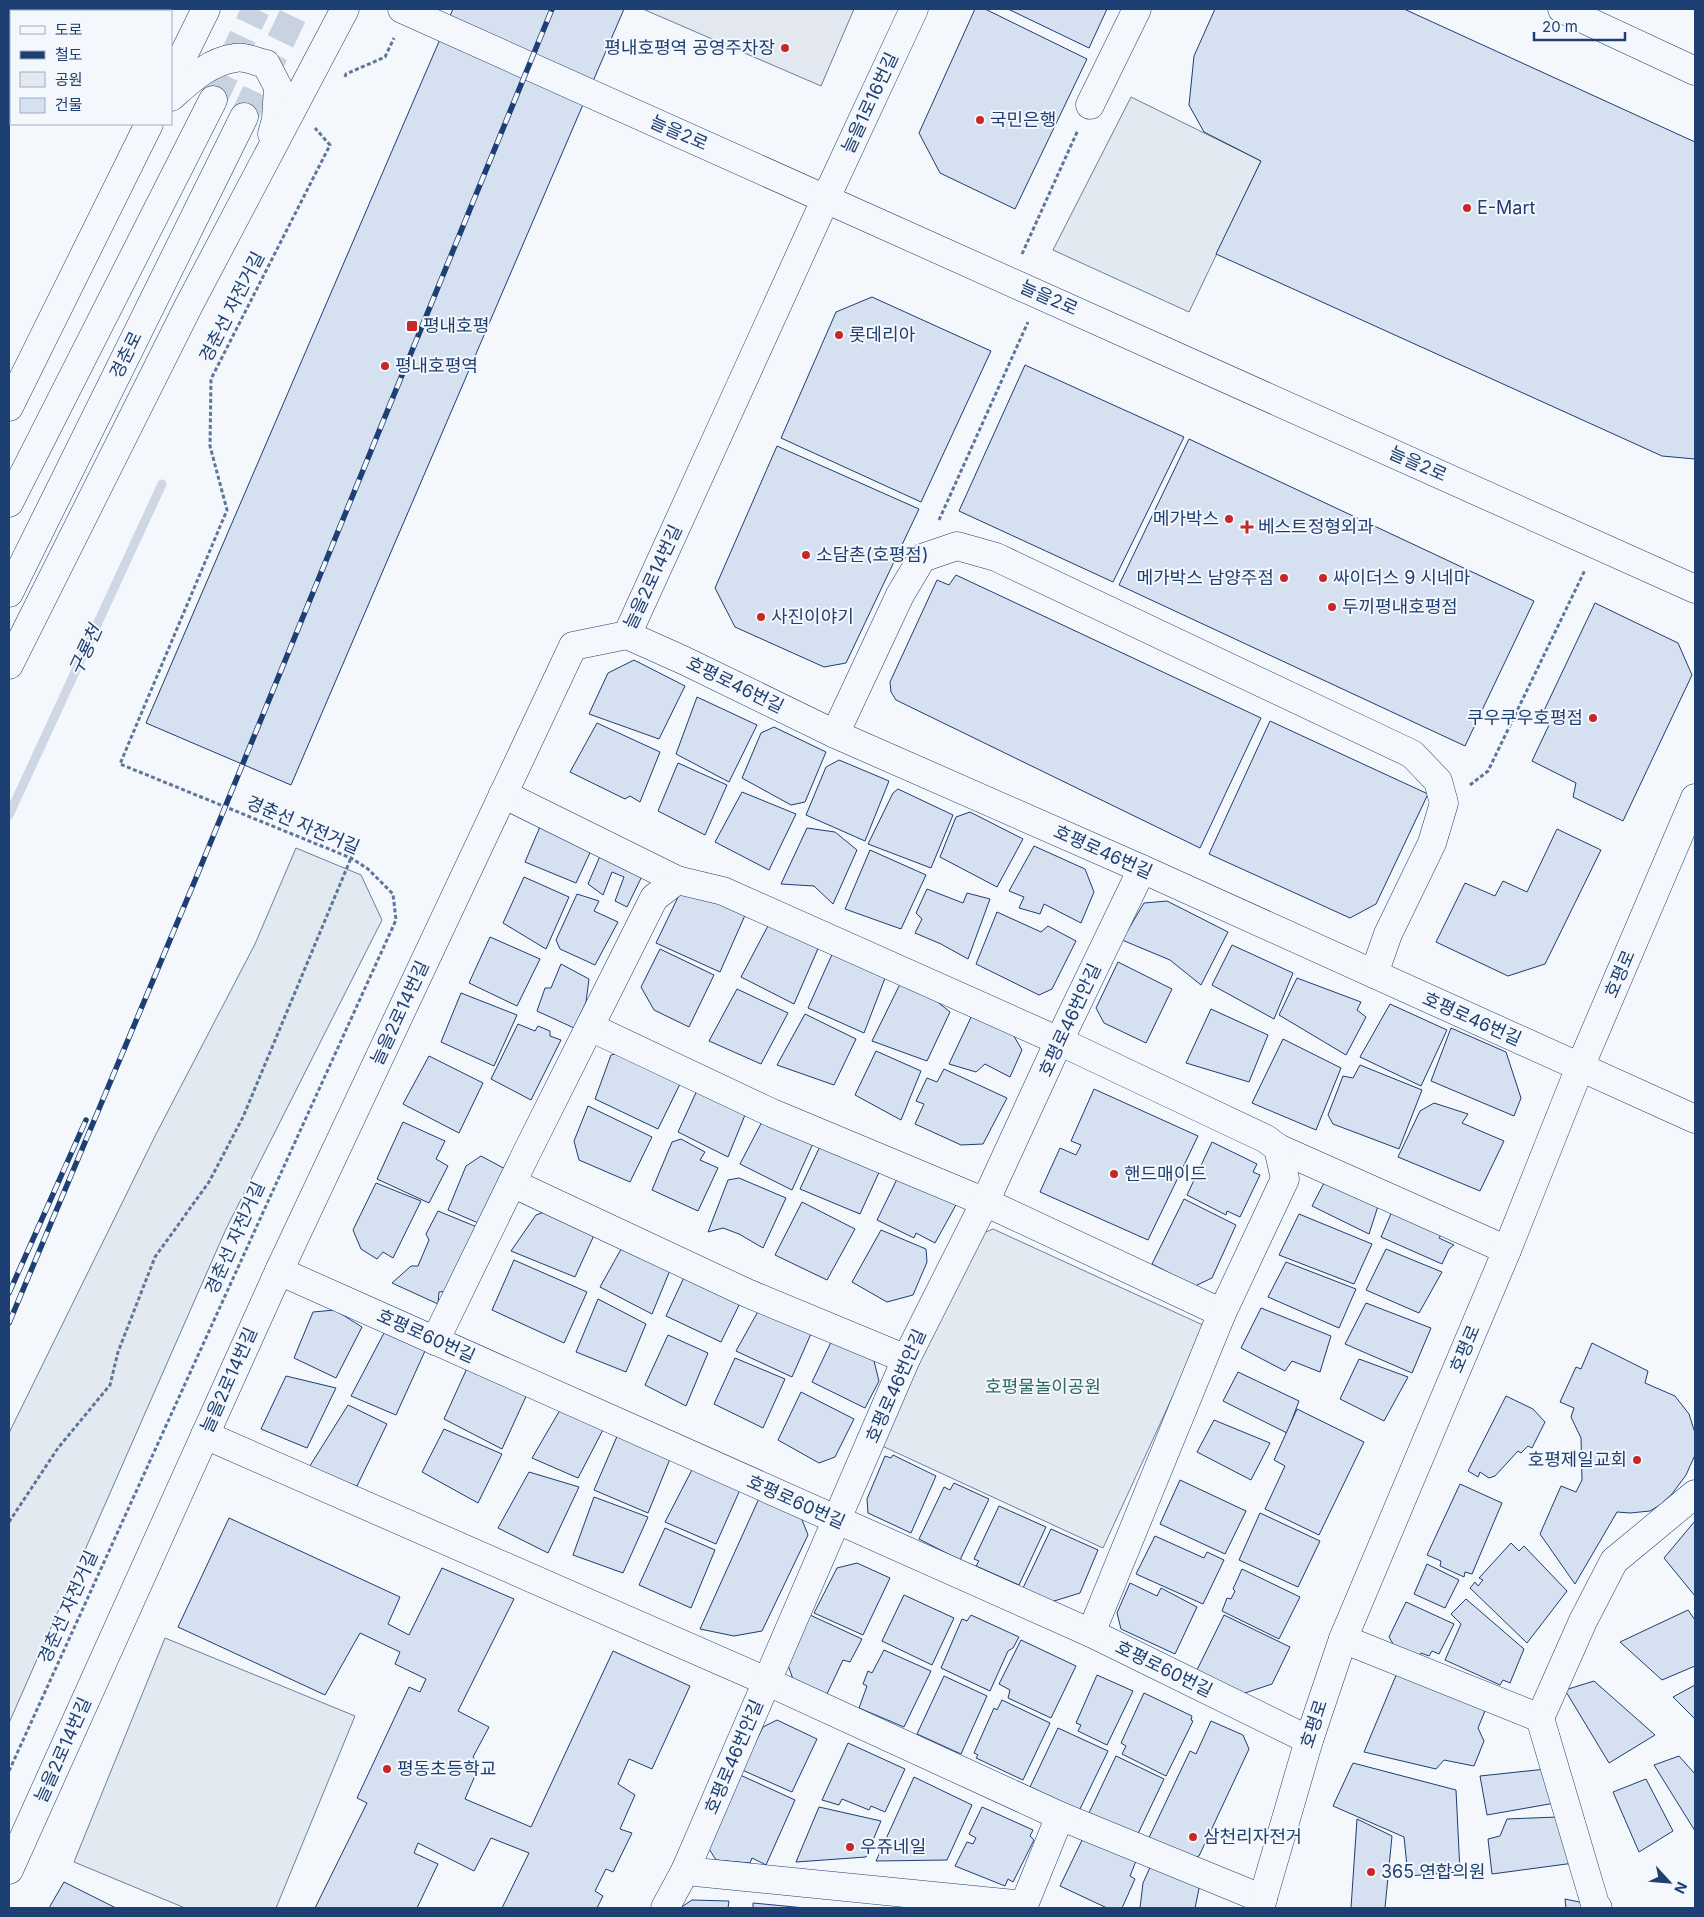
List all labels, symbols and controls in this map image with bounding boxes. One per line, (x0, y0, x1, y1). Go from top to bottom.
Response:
legend (10, 10, 172, 125)
scale bar (1534, 10, 1625, 42)
text: 20 m (1542, 17, 1578, 36)
text: 도로 (55, 20, 83, 39)
place label: 평내호평역 공영주차장 (604, 37, 775, 58)
marker: 평내호평역 공영주차장 (779, 42, 791, 54)
text: 철도 (55, 45, 83, 64)
street label: 늘을1로16번길 (837, 49, 902, 156)
text: 공원 (55, 70, 83, 89)
text: 건물 (55, 95, 83, 114)
place label: 국민은행 (990, 109, 1056, 130)
street label: 늘을2로 (647, 111, 711, 154)
marker: 국민은행 (974, 114, 986, 126)
place label: E-Mart (1477, 197, 1536, 218)
marker: E-Mart (1461, 202, 1473, 214)
street label: 경춘선 자전거길 (195, 248, 268, 365)
street label: 늘을2로 (1017, 276, 1081, 319)
place label: 평내호평 (423, 315, 489, 336)
marker: 평내호평 (405, 319, 419, 333)
place label: 롯데리아 (849, 324, 916, 345)
street label: 경춘로 (105, 328, 146, 382)
marker: 롯데리아 (833, 329, 845, 341)
place label: 평내호평역 (395, 355, 478, 376)
marker: 평내호평역 (379, 360, 391, 372)
street label: 늘을2로 (1386, 442, 1450, 485)
place label: 메가박스 (1153, 508, 1219, 529)
marker: 메가박스 (1223, 513, 1235, 525)
place label: 베스트정형외과 (1258, 516, 1374, 537)
marker: 베스트정형외과 (1240, 520, 1254, 534)
street label: 늘을2로14번길 (619, 521, 686, 632)
place label: 소담촌(호평점) (816, 544, 929, 565)
marker: 소담촌(호평점) (800, 549, 812, 561)
place label: 메가박스 남양주점 (1136, 567, 1274, 588)
place label: 싸이더스 9 시네마 (1333, 567, 1471, 588)
marker: 메가박스 남양주점 (1278, 572, 1290, 584)
marker: 싸이더스 9 시네마 (1317, 572, 1329, 584)
place label: 두끼평내호평점 (1342, 596, 1458, 617)
marker: 두끼평내호평점 (1326, 601, 1338, 613)
place label: 사진이야기 (771, 606, 854, 627)
marker: 사진이야기 (755, 611, 767, 623)
water label: 구룡천 (64, 620, 108, 679)
street label: 호평로46번길 (683, 652, 787, 717)
place label: 쿠우쿠우호평점 (1467, 707, 1583, 728)
marker: 쿠우쿠우호평점 (1587, 712, 1599, 724)
street label: 경춘선 자전거길 (243, 791, 363, 858)
street label: 호평로46번길 (1051, 820, 1156, 883)
street label: 호평로 (1600, 947, 1639, 1001)
street label: 늘을2로14번길 (366, 957, 433, 1068)
street label: 호평로46번안길 (1034, 960, 1105, 1080)
street label: 호평로46번길 (1420, 987, 1525, 1050)
place label: 핸드매이드 (1124, 1163, 1207, 1184)
marker: 핸드매이드 (1108, 1168, 1120, 1180)
street label: 경춘선 자전거길 (200, 1178, 269, 1297)
street label: 호평로60번길 (374, 1305, 479, 1367)
street label: 호평로 (1445, 1322, 1484, 1376)
street label: 늘을2로14번길 (196, 1324, 261, 1436)
street label: 호평로46번안길 (861, 1326, 930, 1446)
park label: 호평물놀이공원 (985, 1376, 1101, 1397)
place label: 호평제일교회 (1528, 1449, 1627, 1470)
marker: 호평제일교회 (1631, 1454, 1643, 1466)
street label: 호평로60번길 (744, 1471, 849, 1533)
street label: 경춘선 자전거길 (33, 1547, 102, 1666)
street label: 호평로60번길 (1112, 1636, 1216, 1701)
street label: 늘을2로14번길 (30, 1694, 95, 1806)
street label: 호평로46번안길 (700, 1696, 767, 1817)
street label: 호평로 (1296, 1697, 1331, 1751)
place label: 평동초등학교 (397, 1758, 496, 1779)
marker: 평동초등학교 (381, 1763, 393, 1775)
place label: 삼천리자전거 (1203, 1826, 1302, 1847)
marker: 삼천리자전거 (1187, 1831, 1199, 1843)
place label: 우쥬네일 (860, 1836, 926, 1857)
marker: 우쥬네일 (844, 1841, 856, 1853)
north arrow (1644, 1857, 1694, 1907)
place label: 365 연합의원 (1381, 1861, 1486, 1882)
marker: 365 연합의원 (1365, 1866, 1377, 1878)
text: N (1671, 1879, 1691, 1896)

